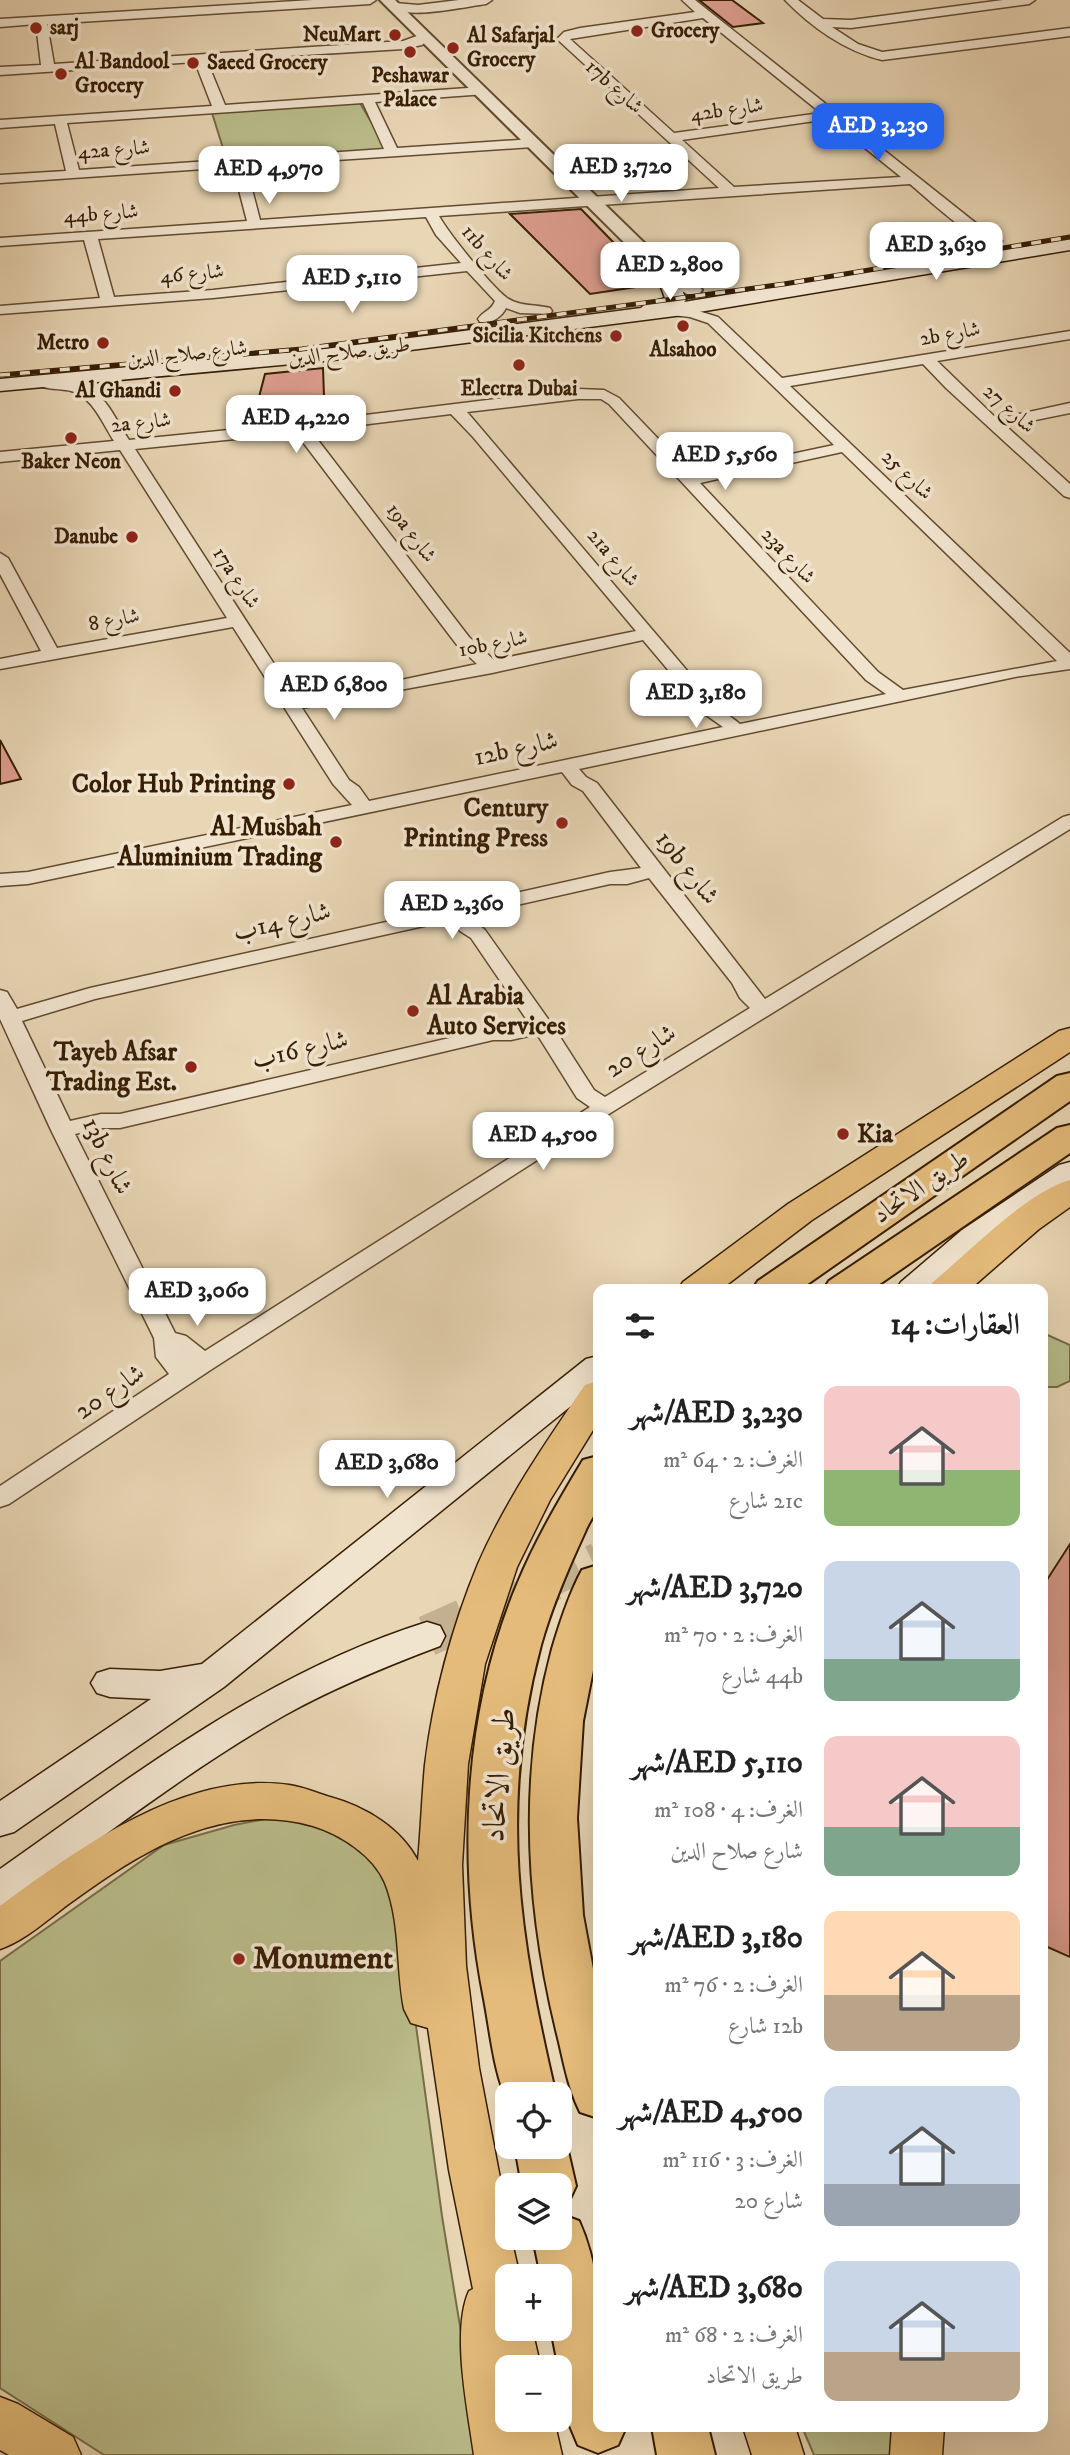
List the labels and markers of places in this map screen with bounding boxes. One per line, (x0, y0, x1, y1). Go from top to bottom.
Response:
place label: sarj (50, 15, 79, 42)
place label: Grocery (651, 18, 720, 44)
marker: sarj (28, 20, 44, 36)
place label: NeuMart (303, 22, 381, 48)
place label: Al Safarjal Grocery (466, 23, 556, 73)
marker: Grocery (629, 23, 645, 39)
marker: NeuMart (387, 27, 403, 43)
marker: Al Safarjal Grocery (445, 40, 461, 56)
marker: Peshawar Palace (402, 44, 418, 60)
place label: Al Bandool Grocery (74, 49, 170, 99)
place label: Saeed Grocery (207, 50, 329, 76)
marker: Saeed Grocery (185, 55, 201, 71)
place label: Peshawar Palace (371, 63, 450, 113)
marker: Al Bandool Grocery (53, 66, 69, 82)
pin: AED 3,230 (798, 104, 958, 163)
pin: AED 3,720 (541, 144, 701, 204)
pin: AED 4,970 (189, 146, 349, 206)
pin: AED 3,630 (856, 222, 1016, 282)
pin: AED 2,800 (590, 243, 750, 302)
pin: AED 5,110 (272, 256, 432, 315)
marker: Alsahoo (675, 318, 691, 334)
place label: Sicilia Kitchens (472, 323, 602, 349)
marker: Sicilia Kitchens (608, 328, 624, 344)
place label: Metro (37, 330, 89, 356)
marker: Metro (95, 335, 111, 351)
place label: Alsahoo (649, 337, 716, 363)
marker: Electra Dubai (511, 357, 527, 373)
place label: Electra Dubai (461, 376, 578, 402)
place label: Al Ghandi (74, 378, 162, 404)
marker: Al Ghandi (167, 383, 183, 399)
pin: AED 4,220 (216, 396, 376, 455)
marker: Baker Neon (63, 430, 79, 446)
pin: AED 5,560 (645, 433, 805, 492)
place label: Baker Neon (21, 449, 122, 475)
place label: Danube (54, 524, 118, 550)
marker: Danube (124, 529, 140, 545)
pin: AED 6,800 (254, 662, 414, 722)
pin: AED 3,180 (616, 670, 776, 730)
place label: Color Hub Printing (72, 768, 276, 801)
marker: Color Hub Printing (281, 776, 297, 792)
place label: Century Printing Press (403, 792, 549, 855)
place label: Al Musbah Aluminium Trading (116, 811, 323, 874)
marker: Century Printing Press (554, 815, 570, 831)
marker: Al Musbah Aluminium Trading (328, 834, 344, 850)
pin: AED 2,360 (372, 881, 532, 941)
place label: Al Arabia Auto Services (426, 980, 566, 1043)
marker: Al Arabia Auto Services (405, 1003, 421, 1019)
place label: Tayeb Afsar Trading Est. (45, 1036, 177, 1099)
marker: Tayeb Afsar Trading Est. (183, 1059, 199, 1075)
pin: AED 4,500 (463, 1112, 623, 1172)
place label: Kia (857, 1118, 894, 1151)
marker: Kia (835, 1126, 851, 1142)
pin: AED 3,060 (117, 1268, 277, 1328)
pin: AED 3,680 (307, 1440, 467, 1500)
place label: Monument (253, 1939, 394, 1979)
marker: Monument (231, 1951, 247, 1967)

